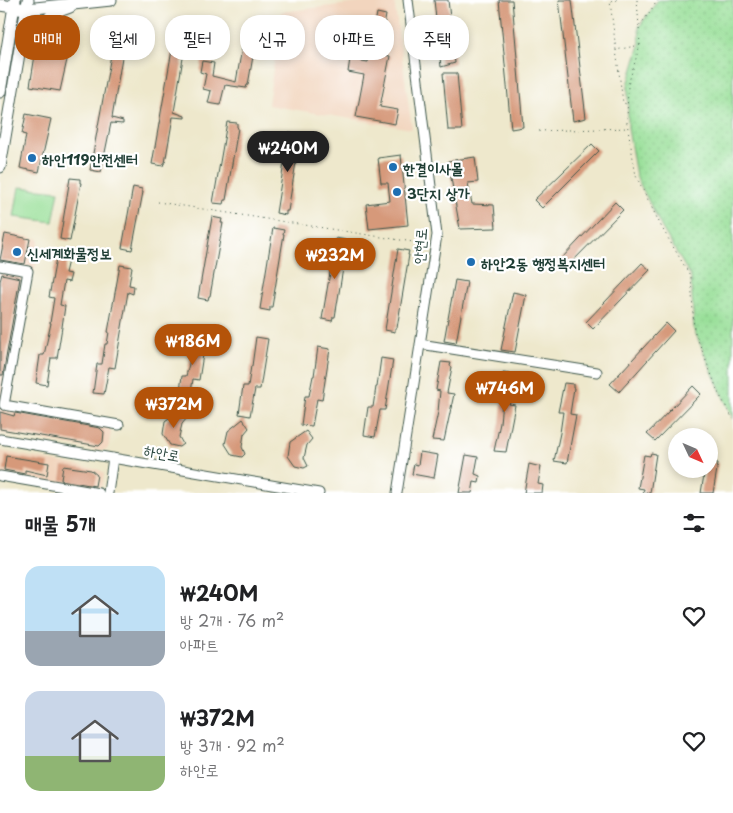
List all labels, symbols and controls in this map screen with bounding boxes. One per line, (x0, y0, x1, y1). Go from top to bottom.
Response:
chip: 매매 (15, 15, 80, 60)
chip: 월세 (90, 15, 155, 60)
chip: 필터 (165, 15, 230, 60)
chip: 신규 (240, 15, 305, 60)
chip: 아파트 (315, 15, 394, 60)
chip: 주택 (404, 15, 469, 60)
pin: ₩240M (253, 130, 323, 173)
text: ₩240M (258, 135, 318, 159)
place label: 하안119안전센터 (42, 147, 138, 170)
marker: 하안119안전센터 (26, 152, 38, 164)
place label: 한결이사몰 (402, 156, 463, 179)
marker: 한결이사몰 (387, 161, 399, 173)
place label: 3단지 상가 (407, 181, 471, 204)
marker: 3단지 상가 (391, 186, 403, 198)
street label: 안현로 (406, 227, 432, 265)
pin: ₩232M (300, 238, 370, 280)
place label: 신세계화물정보 (27, 241, 112, 264)
text: ₩232M (306, 242, 364, 266)
marker: 신세계화물정보 (11, 246, 23, 258)
place label: 하안2동 행정복지센터 (481, 251, 605, 274)
marker: 하안2동 행정복지센터 (465, 256, 477, 268)
pin: ₩186M (158, 324, 228, 366)
text: ₩186M (166, 328, 220, 352)
pin: ₩746M (470, 370, 540, 413)
text: ₩746M (476, 375, 534, 399)
pin: ₩372M (139, 386, 209, 429)
text: ₩372M (145, 391, 203, 415)
north arrow (668, 428, 718, 478)
map controls (668, 428, 718, 478)
street label: 하안로 (142, 438, 182, 466)
text: 매물 5개 (25, 507, 96, 539)
icon: filters (680, 509, 708, 537)
text: ₩240M (180, 576, 258, 608)
icon: home (65, 586, 125, 646)
icon: heart (680, 602, 708, 630)
text: 방 2개 · 76 m² (180, 608, 284, 632)
text: 아파트 (180, 632, 219, 656)
text: ₩372M (180, 701, 255, 733)
icon: home (65, 711, 125, 771)
icon: heart (680, 727, 708, 755)
text: 방 3개 · 92 m² (180, 733, 285, 757)
text: 하안로 (180, 757, 219, 781)

